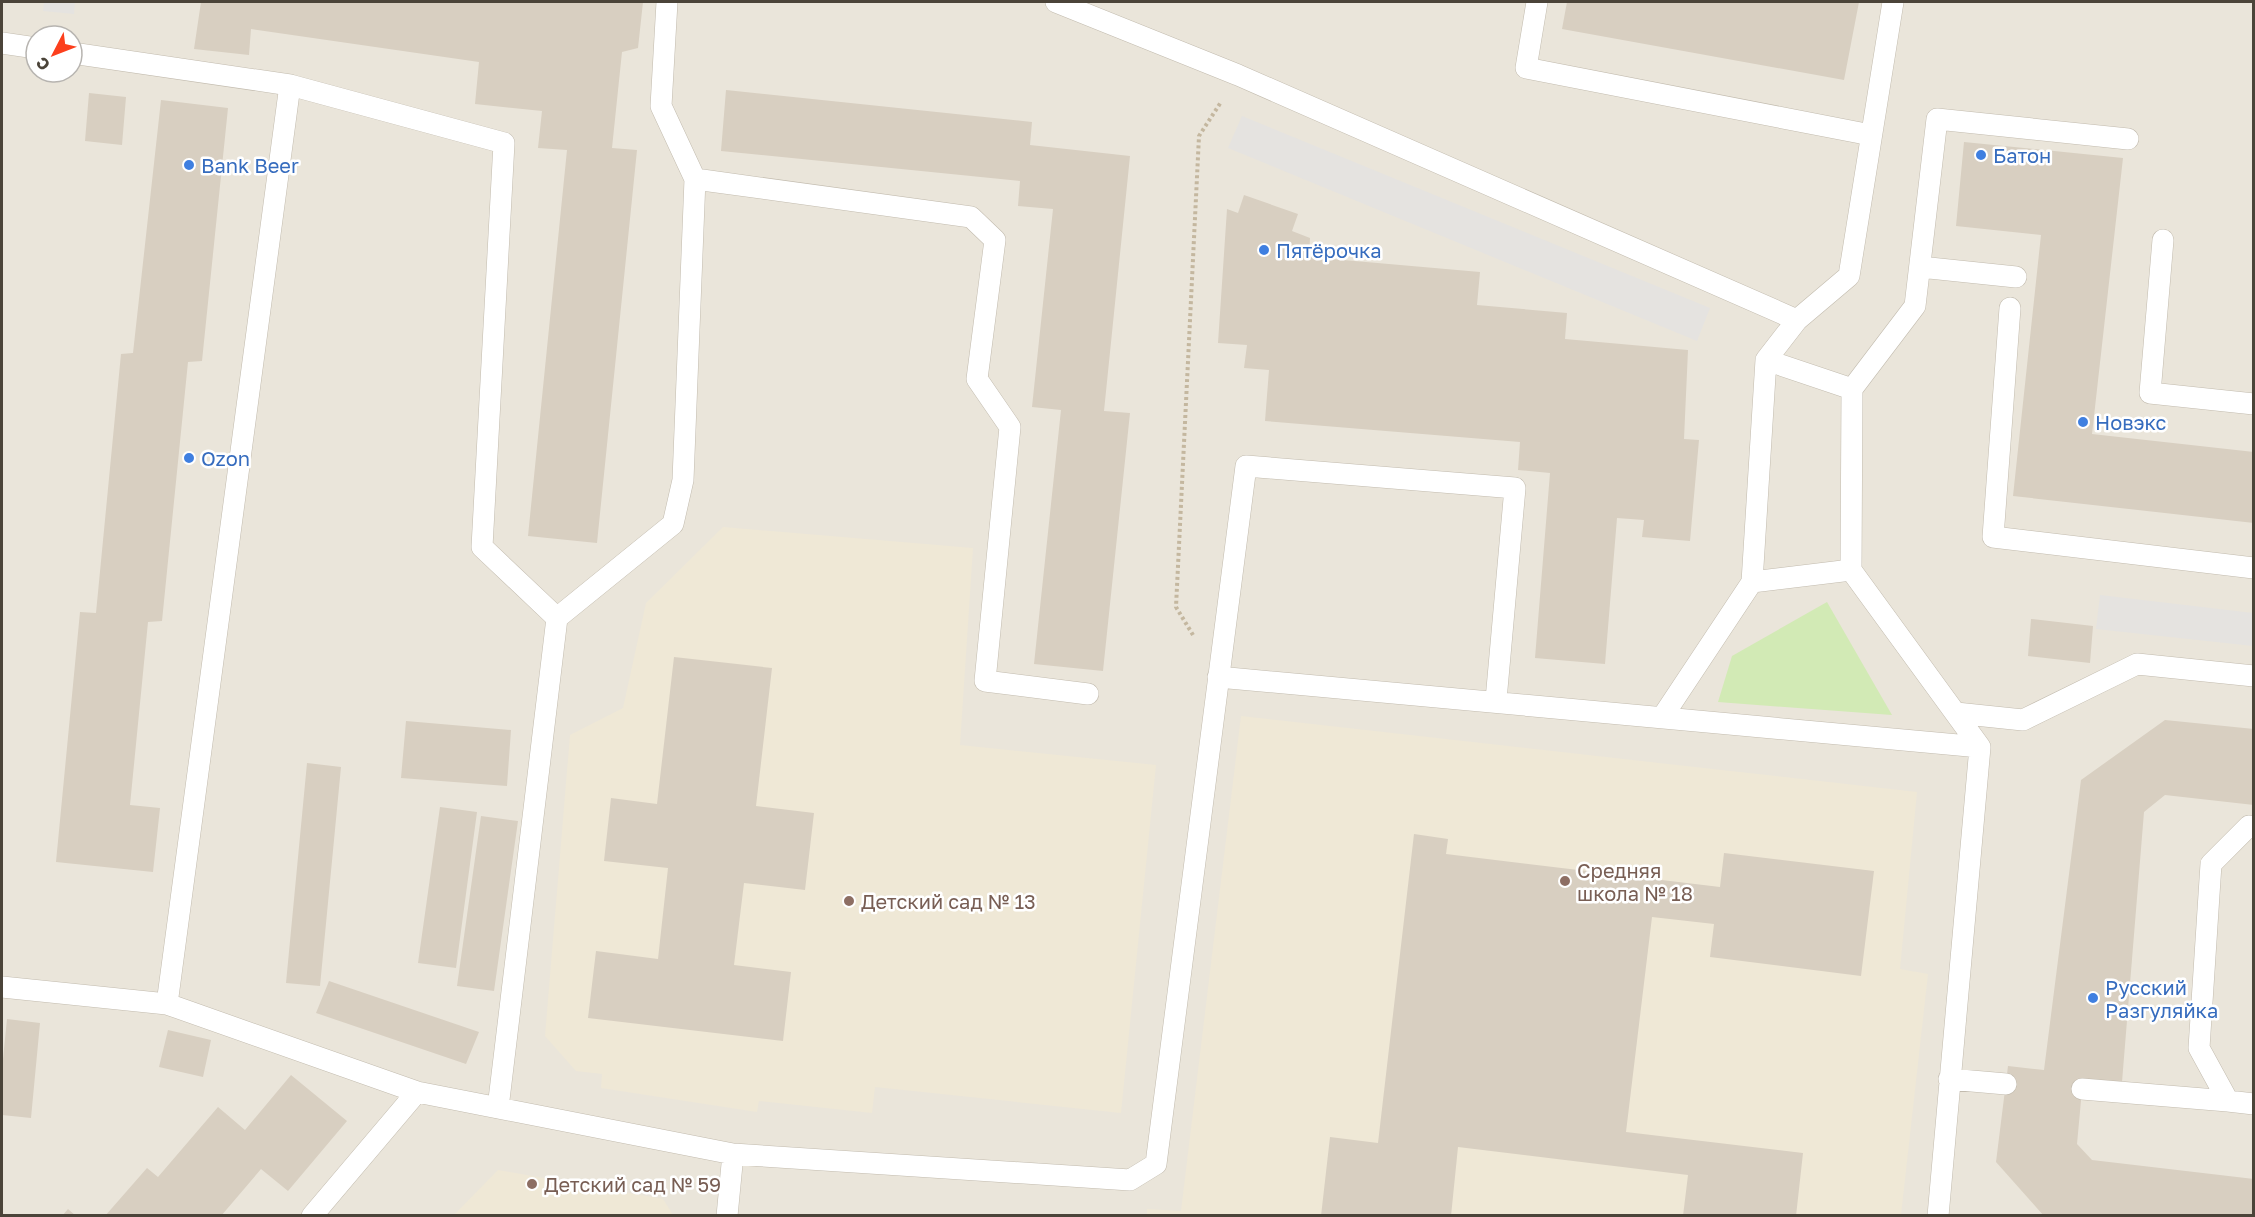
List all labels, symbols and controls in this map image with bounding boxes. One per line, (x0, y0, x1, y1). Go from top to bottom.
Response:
north arrow (24, 24, 84, 84)
text: С (32, 53, 54, 75)
place label: Батон (1993, 143, 2051, 167)
marker: Батон (1974, 148, 1988, 162)
place label: Bank Beer (201, 153, 299, 177)
marker: Bank Beer (182, 158, 196, 172)
place label: Пятёрочка (1276, 238, 1382, 262)
marker: Пятёрочка (1257, 243, 1271, 257)
place label: Новэкс (2095, 410, 2167, 434)
marker: Новэкс (2076, 415, 2090, 429)
place label: Ozon (201, 446, 250, 470)
marker: Ozon (182, 451, 196, 465)
place label: Средняя школа № 18 (1577, 858, 1693, 905)
marker: Средняя школа № 18 (1558, 874, 1572, 888)
place label: Детский сад № 13 (861, 889, 1036, 913)
marker: Детский сад № 13 (842, 894, 856, 908)
place label: Русский Разгуляйка (2105, 975, 2218, 1022)
marker: Русский Разгуляйка (2086, 991, 2100, 1005)
place label: Детский сад № 59 (544, 1172, 721, 1196)
marker: Детский сад № 59 (525, 1177, 539, 1191)

